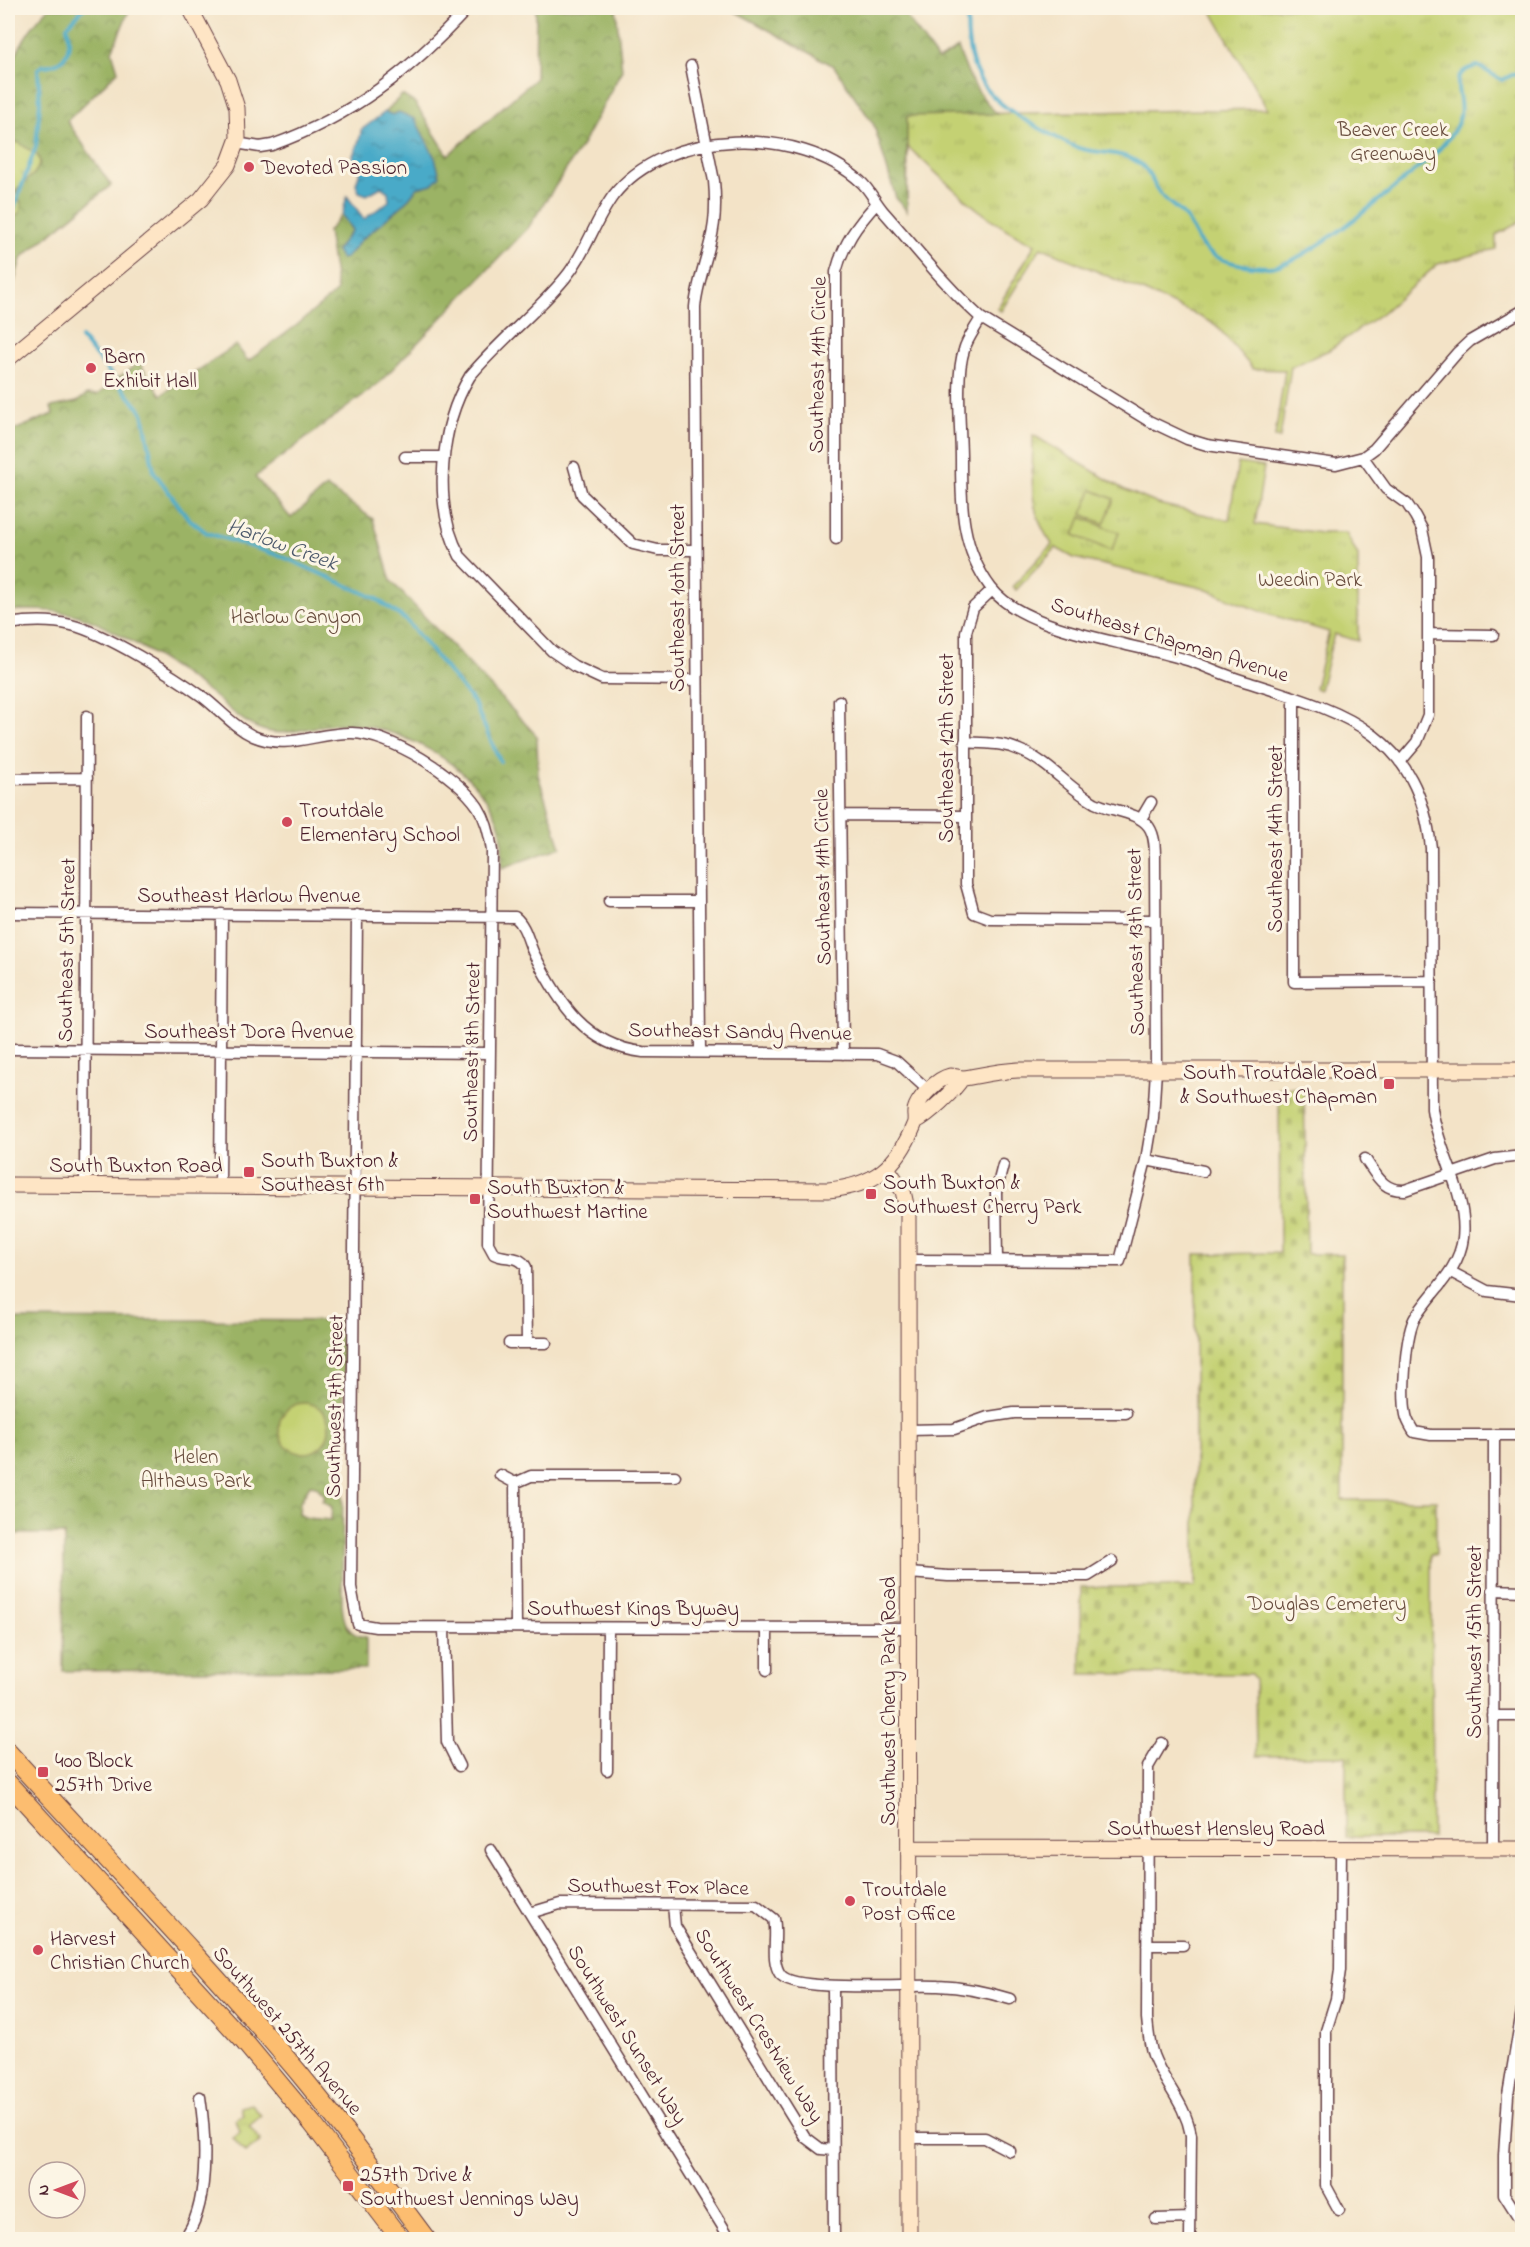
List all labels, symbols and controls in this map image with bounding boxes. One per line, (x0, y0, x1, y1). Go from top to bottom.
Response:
park label: Beaver Creek Greenway (1337, 116, 1449, 172)
place label: Devoted Passion (260, 154, 407, 184)
marker: Devoted Passion (242, 160, 256, 174)
street label: Southeast 11th Circle (802, 276, 836, 454)
place label: Barn Exhibit Hall (102, 343, 197, 397)
marker: Barn Exhibit Hall (84, 361, 98, 375)
street label: Southeast 10th Street (664, 504, 694, 692)
water label: Harlow Creek (223, 511, 343, 581)
park label: Weedin Park (1258, 566, 1363, 596)
street label: Southeast Chapman Avenue (1047, 590, 1293, 692)
park label: Harlow Canyon (231, 603, 361, 635)
street label: Southeast 12th Street (933, 653, 963, 843)
street label: Southeast 14th Street (1262, 745, 1292, 933)
street label: Southeast 11th Circle (807, 788, 841, 966)
place label: Troutdale Elementary School (299, 797, 460, 853)
marker: Troutdale Elementary School (280, 815, 294, 829)
street label: Southeast 13th Street (1120, 848, 1154, 1036)
street label: Southeast 5th Street (51, 858, 85, 1042)
street label: Southeast Harlow Avenue (137, 882, 361, 912)
street label: Southeast 8th Street (456, 962, 490, 1142)
street label: Southeast Sandy Avenue (628, 1016, 853, 1052)
street label: Southeast Dora Avenue (144, 1018, 354, 1048)
place label: South Troutdale Road & Southwest Chapman (1180, 1059, 1377, 1113)
marker: South Troutdale Road & Southwest Chapman (1382, 1077, 1396, 1091)
place label: South Buxton & Southeast 6th (261, 1147, 399, 1201)
street label: South Buxton Road (49, 1152, 223, 1182)
marker: South Buxton & Southeast 6th (242, 1165, 256, 1179)
place label: South Buxton & Southwest Cherry Park (883, 1169, 1082, 1225)
place label: South Buxton & Southwest Martine (487, 1174, 648, 1228)
marker: South Buxton & Southwest Cherry Park (864, 1187, 878, 1201)
marker: South Buxton & Southwest Martine (468, 1192, 482, 1206)
street label: Southwest 7th Street (319, 1314, 353, 1498)
park label: Helen Althaus Park (141, 1443, 252, 1497)
street label: Southwest 15th Street (1461, 1545, 1491, 1739)
street label: Southwest Cherry Park Road (875, 1576, 907, 1826)
park label: Douglas Cemetery (1247, 1590, 1407, 1622)
street label: Southwest Kings Byway (527, 1595, 739, 1627)
place label: 400 Block 257th Drive (55, 1747, 153, 1801)
marker: 400 Block 257th Drive (36, 1765, 50, 1779)
street label: Southwest Hensley Road (1107, 1815, 1325, 1847)
street label: Southwest Fox Place (567, 1871, 749, 1905)
place label: Troutdale Post Office (862, 1876, 956, 1930)
marker: Troutdale Post Office (843, 1894, 857, 1908)
street label: Southwest Crestview Way (684, 1923, 830, 2130)
place label: Harvest Christian Church (50, 1925, 190, 1979)
street label: Southwest Sunset Way (557, 1939, 694, 2132)
street label: Southwest 257th Avenue (204, 1940, 369, 2123)
marker: Harvest Christian Church (31, 1943, 45, 1957)
north arrow (27, 2160, 87, 2220)
place label: 257th Drive & Southwest Jennings Way (360, 2161, 579, 2217)
marker: 257th Drive & Southwest Jennings Way (341, 2179, 355, 2193)
text: N (32, 2184, 56, 2195)

